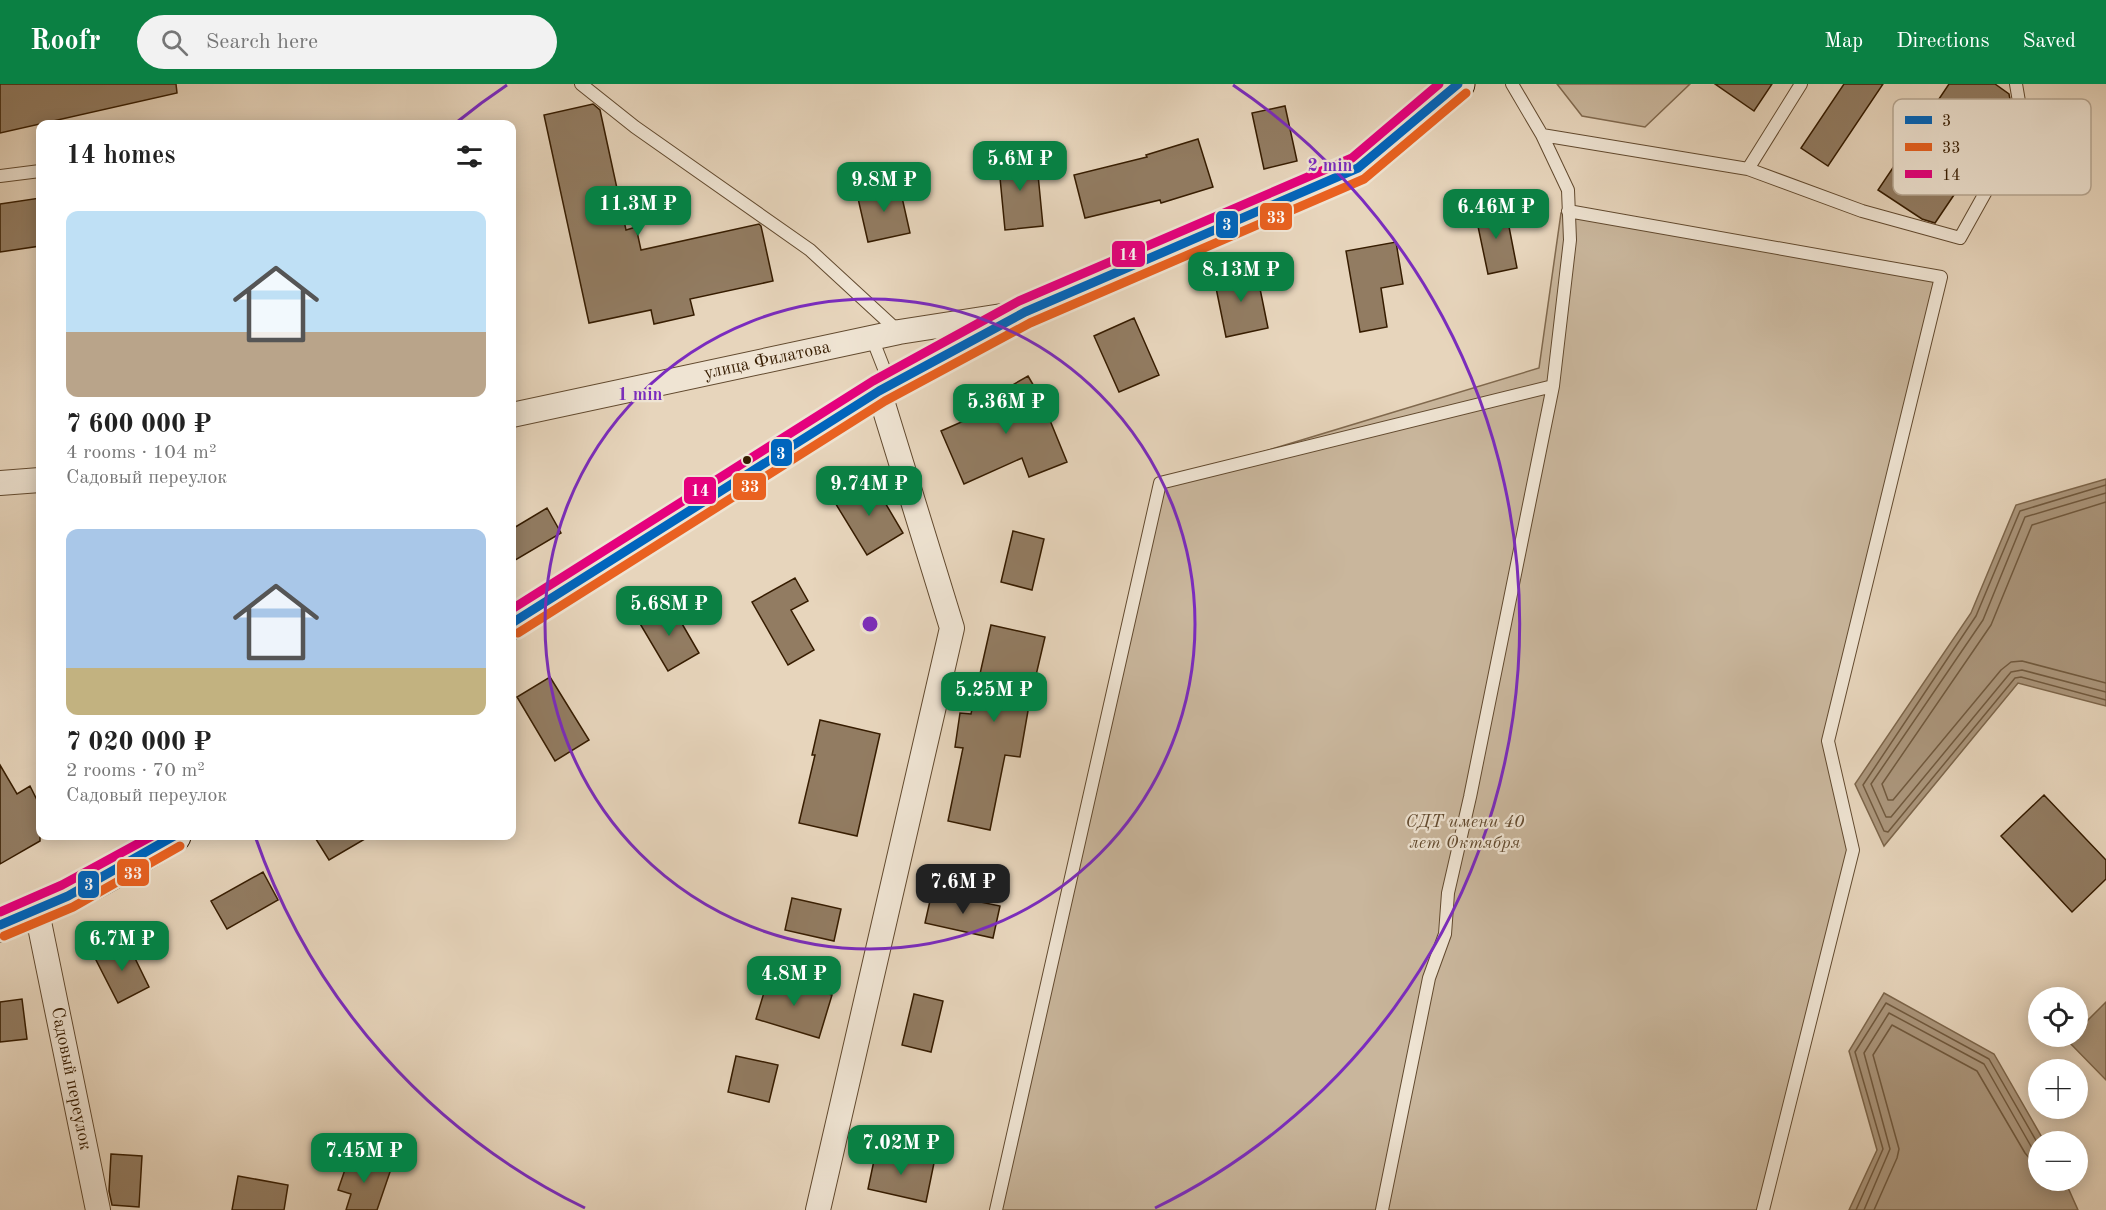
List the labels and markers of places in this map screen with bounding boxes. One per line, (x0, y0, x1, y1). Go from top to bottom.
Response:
pin: 5.6M ₽ (971, 141, 1069, 192)
pin: 9.8M ₽ (835, 162, 933, 213)
pin: 11.3M ₽ (583, 186, 693, 237)
pin: 6.46M ₽ (1441, 189, 1551, 240)
pin: 8.13M ₽ (1186, 252, 1296, 303)
pin: 5.36M ₽ (951, 384, 1061, 435)
unlabelled marker (741, 454, 753, 466)
pin: 9.74M ₽ (814, 466, 924, 517)
pin: 5.68M ₽ (614, 586, 724, 637)
centre of rings (860, 614, 880, 634)
pin: 5.25M ₽ (939, 672, 1049, 723)
pin: 7.6M ₽ (914, 864, 1012, 915)
pin: 6.7M ₽ (73, 921, 171, 972)
pin: 4.8M ₽ (745, 956, 843, 1007)
pin: 7.02M ₽ (846, 1125, 956, 1176)
pin: 7.45M ₽ (309, 1133, 419, 1184)

